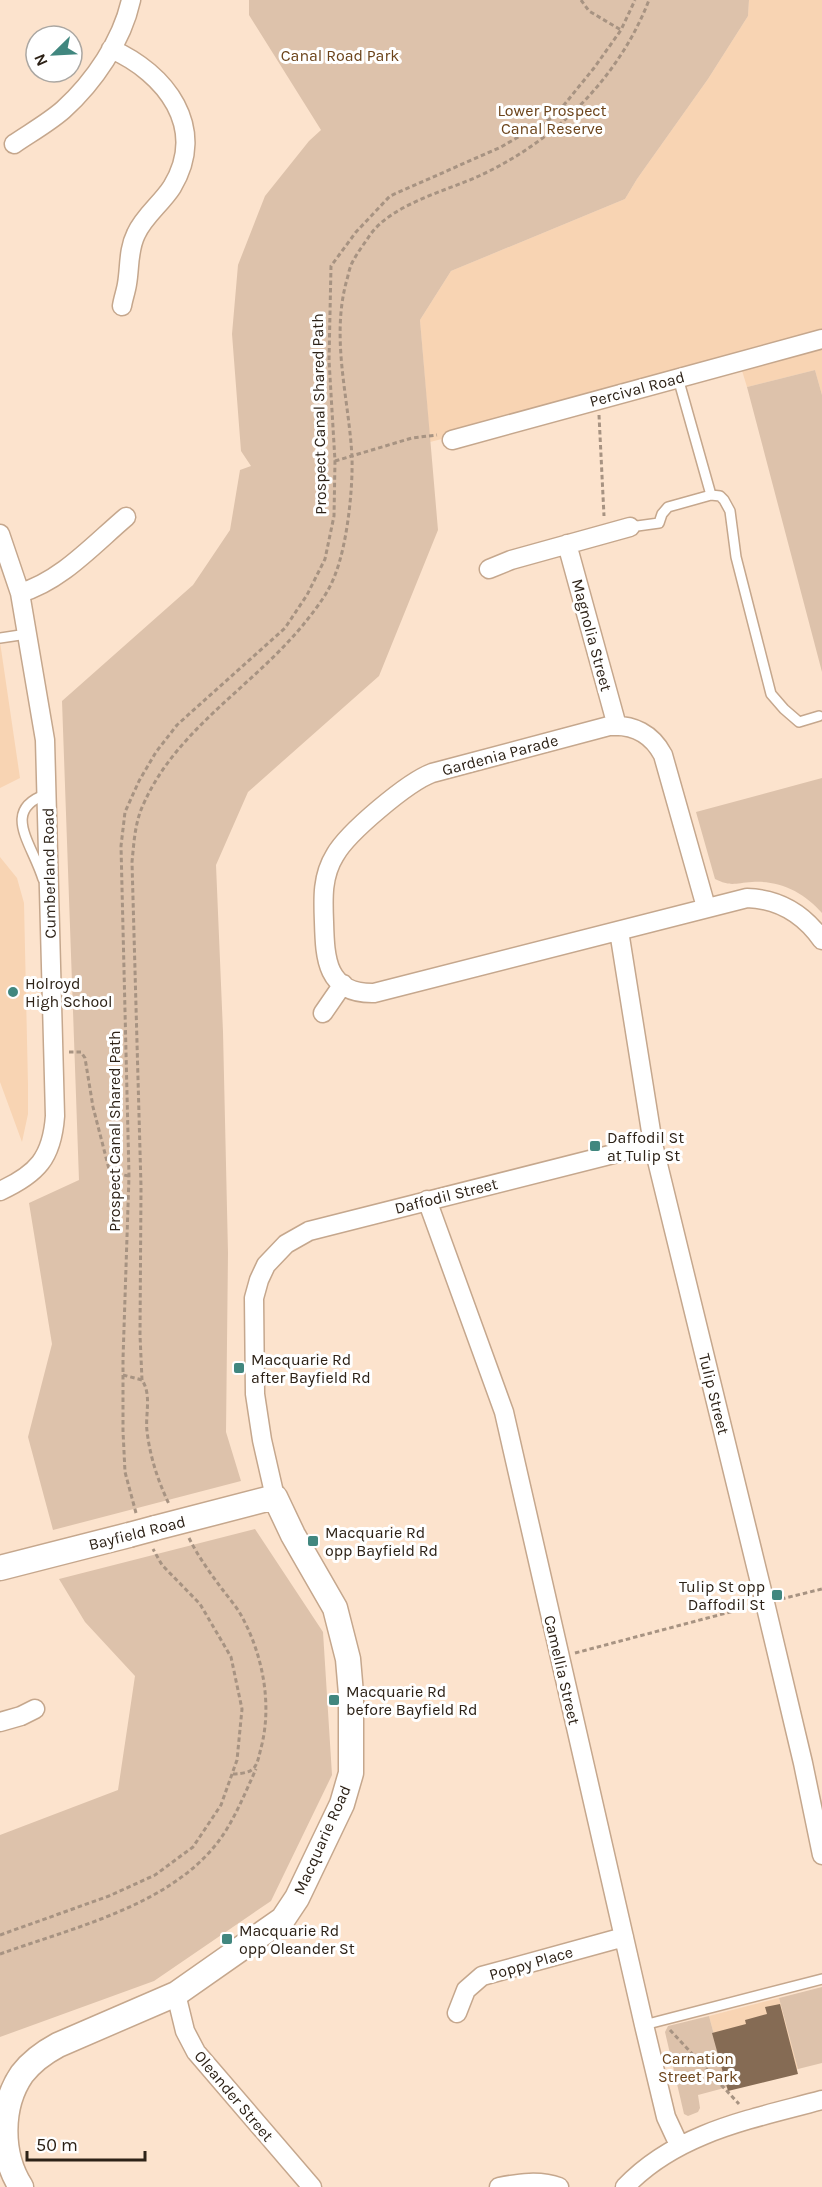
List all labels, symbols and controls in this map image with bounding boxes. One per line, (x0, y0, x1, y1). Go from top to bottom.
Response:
north arrow (24, 24, 84, 84)
park label: Canal Road Park (281, 46, 399, 65)
text: N (30, 51, 52, 69)
park label: Lower Prospect Canal Reserve (497, 101, 607, 138)
street label: Prospect Canal Shared Path (308, 313, 330, 515)
street label: Percival Road (587, 367, 687, 411)
street label: Magnolia Street (568, 577, 616, 693)
street label: Gardenia Parade (440, 730, 560, 780)
street label: Cumberland Road (38, 807, 60, 939)
place label: Holroyd High School (25, 974, 113, 1011)
marker: Holroyd High School (6, 985, 20, 999)
street label: Prospect Canal Shared Path (105, 1030, 124, 1232)
place label: Daffodil St at Tulip St (607, 1128, 684, 1165)
marker: Daffodil St at Tulip St (588, 1139, 602, 1153)
street label: Daffodil Street (393, 1174, 499, 1218)
place label: Macquarie Rd after Bayfield Rd (251, 1350, 371, 1387)
street label: Tulip Street (695, 1351, 733, 1437)
marker: Macquarie Rd after Bayfield Rd (232, 1361, 246, 1375)
street label: Bayfield Road (87, 1512, 187, 1554)
place label: Macquarie Rd opp Bayfield Rd (325, 1523, 438, 1560)
marker: Macquarie Rd opp Bayfield Rd (306, 1534, 320, 1548)
place label: Tulip St opp Daffodil St (679, 1577, 765, 1614)
marker: Tulip St opp Daffodil St (770, 1588, 784, 1602)
street label: Camellia Street (540, 1613, 584, 1727)
place label: Macquarie Rd before Bayfield Rd (346, 1682, 477, 1719)
marker: Macquarie Rd before Bayfield Rd (327, 1693, 341, 1707)
street label: Macquarie Road (289, 1782, 355, 1898)
place label: Macquarie Rd opp Oleander St (239, 1921, 355, 1958)
marker: Macquarie Rd opp Oleander St (220, 1932, 234, 1946)
street label: Poppy Place (487, 1942, 575, 1984)
street label: Oleander Street (191, 2047, 277, 2145)
park label: Carnation Street Park (658, 2049, 738, 2086)
scale bar (27, 2124, 146, 2162)
text: 50 m (36, 2134, 78, 2156)

